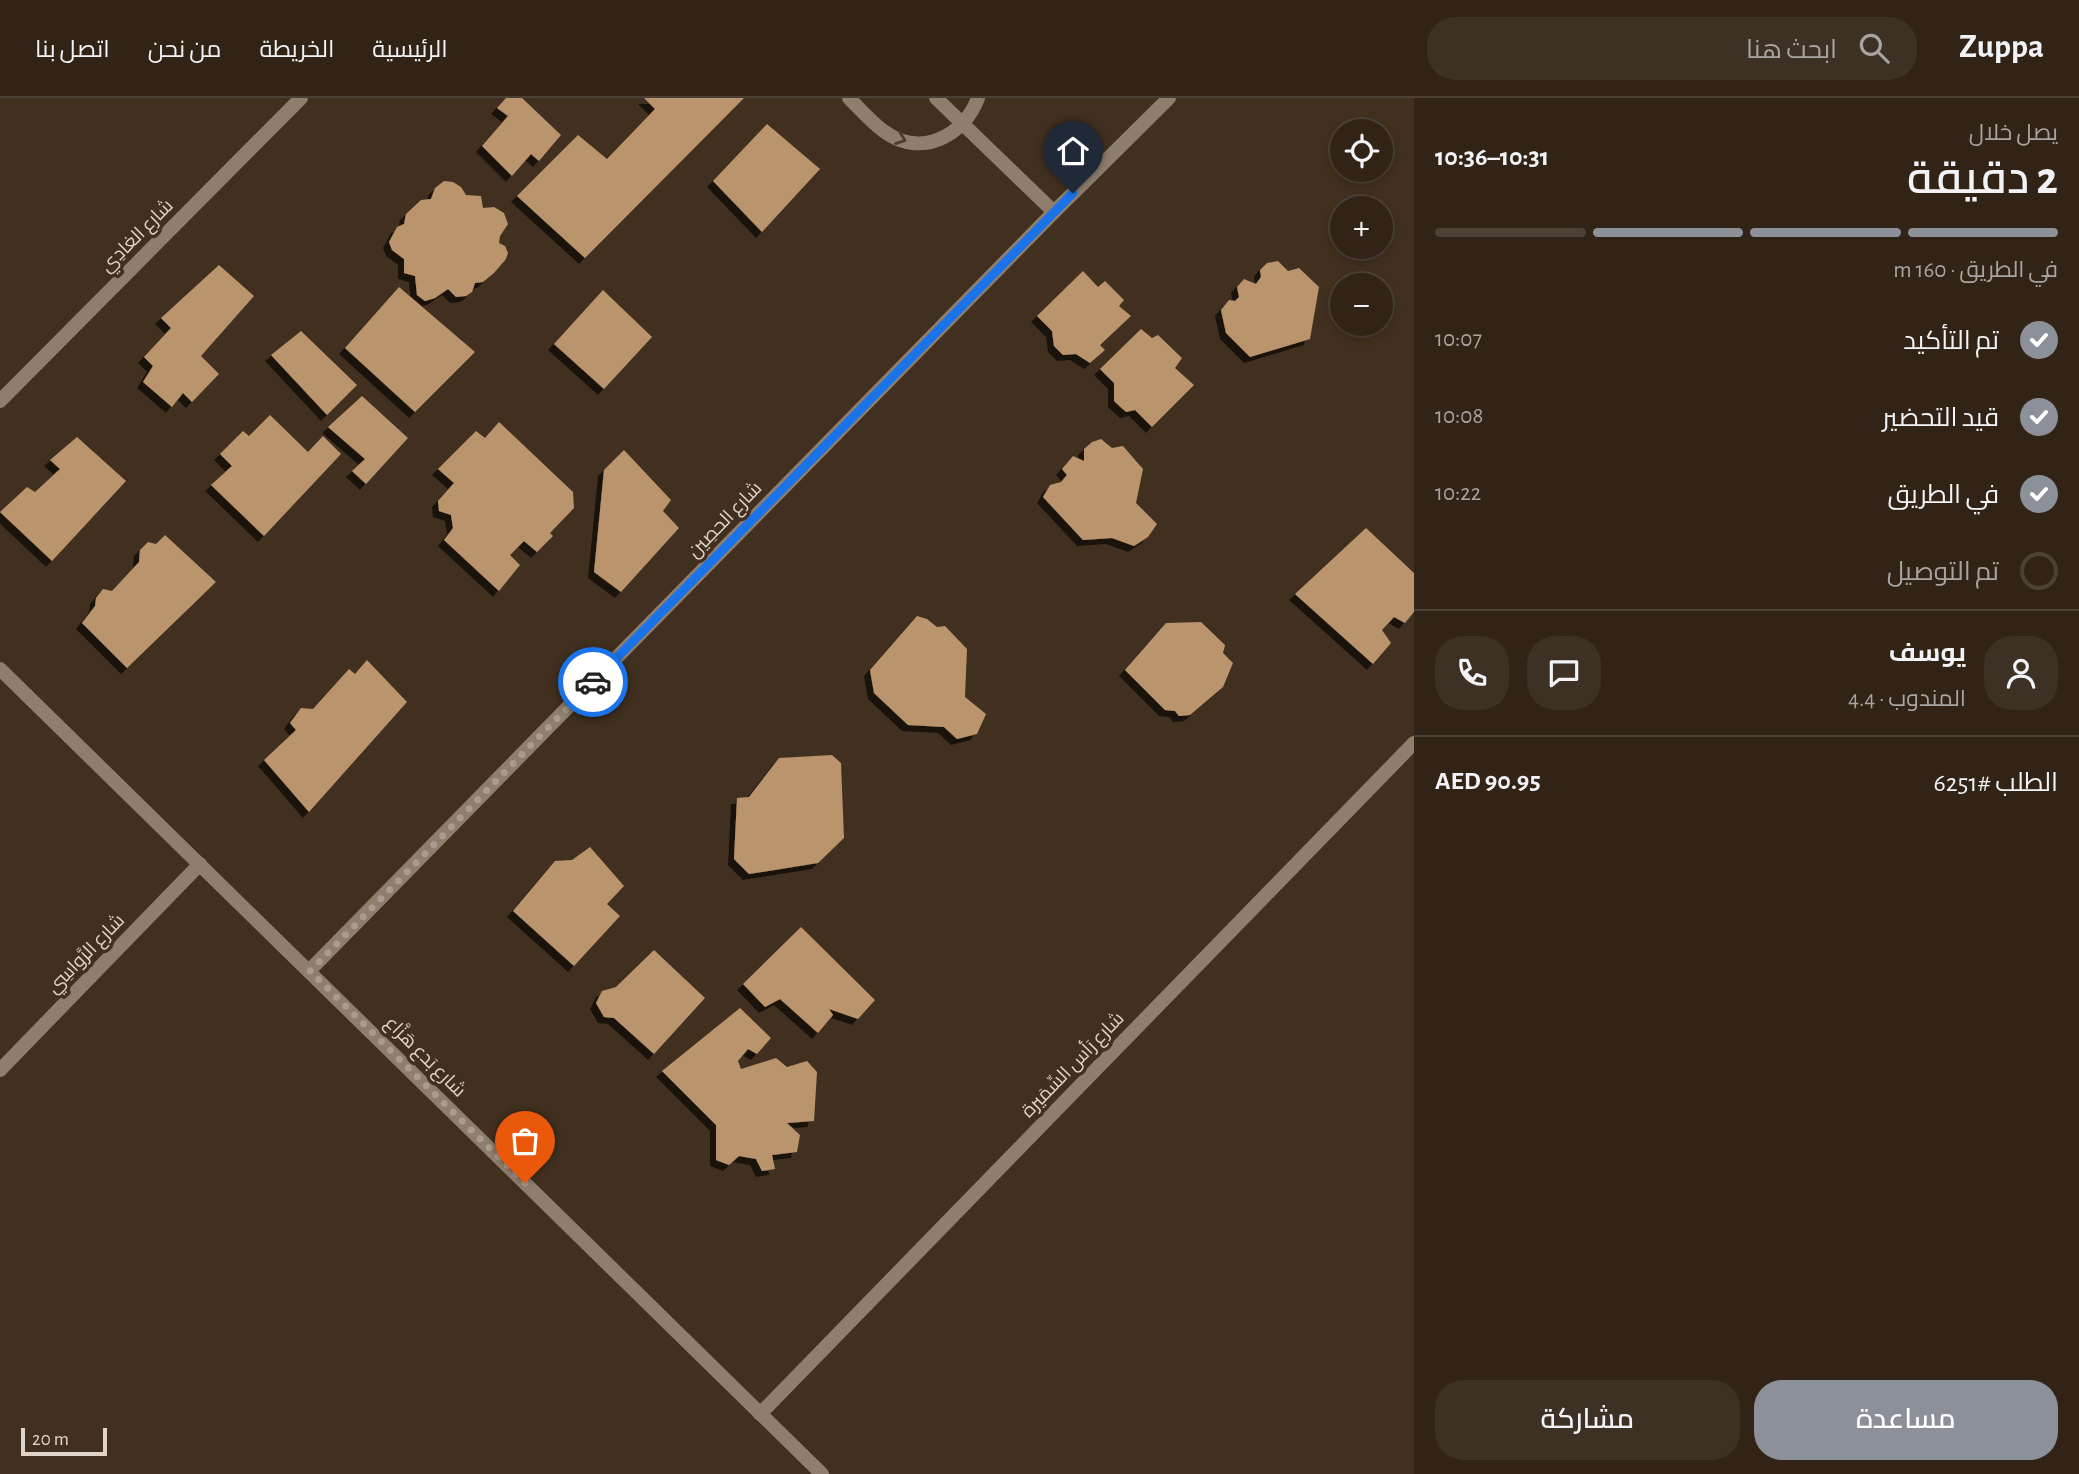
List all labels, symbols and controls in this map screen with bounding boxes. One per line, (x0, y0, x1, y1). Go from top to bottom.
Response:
search box (1427, 17, 1917, 80)
icon: search (1855, 29, 1893, 67)
text: Zuppa (1959, 31, 2044, 64)
text: ابحث هنا (1746, 37, 1837, 63)
text: اتصل بنا (35, 38, 110, 62)
text: من نحن (148, 38, 221, 62)
text: الخريطة (259, 38, 334, 62)
text: الرئيسية (372, 38, 448, 62)
map controls (1330, 119, 1393, 336)
button: locate (1330, 119, 1393, 182)
pin (1043, 121, 1103, 193)
text: يصل خلال (1969, 122, 2058, 145)
one-way arrow (895, 131, 907, 145)
icon: home (1054, 132, 1092, 170)
text: 10:31–10:36 (1435, 144, 1549, 170)
text: 2 دقيقة (1907, 156, 2058, 202)
street label: شارع الغادِي (96, 195, 180, 279)
button: + (1330, 196, 1393, 259)
text: في الطريق · 160 m (1893, 259, 2058, 282)
button: − (1330, 273, 1393, 336)
icon: check (2020, 321, 2058, 359)
text: 10:07 (1435, 328, 1482, 351)
text: تم التأكيد (1903, 328, 1999, 354)
icon: check (2020, 398, 2058, 436)
text: 10:08 (1435, 405, 1483, 428)
text: قيد التحضير (1882, 405, 1999, 431)
icon: check (2020, 475, 2058, 513)
street label: شارع الحصِين (684, 478, 768, 564)
text: 10:22 (1435, 482, 1481, 505)
text: في الطريق (1887, 482, 1999, 508)
text: تم التوصيل (1887, 559, 1999, 585)
button: phone (1435, 636, 1509, 710)
button: chat (1527, 636, 1601, 710)
button: person (1984, 636, 2058, 710)
text: يوسف (1889, 640, 1966, 666)
courier (558, 647, 628, 717)
icon: car (574, 663, 612, 701)
text: المندوب · 4.4 (1848, 688, 1966, 711)
text: AED 90.95 (1435, 768, 1541, 794)
text: الطلب #6251 (1934, 770, 2058, 796)
street label: شارع الرَّواسِي (43, 910, 131, 1000)
street label: شارع رَأس السِّمَيرة (1016, 1007, 1130, 1123)
street label: شارع بَدع هَزَّاع (379, 1011, 471, 1103)
pin (495, 1111, 555, 1183)
icon: bag (506, 1122, 544, 1160)
button: مشاركة (1435, 1380, 1740, 1460)
button: مساعدة (1754, 1380, 2058, 1460)
scale bar (21, 1425, 107, 1457)
text: 20 m (32, 1430, 69, 1449)

